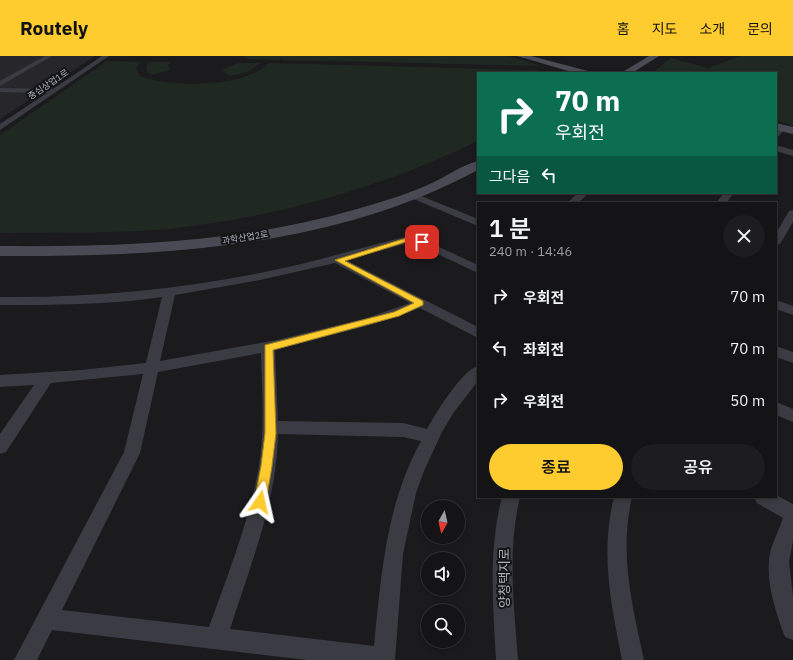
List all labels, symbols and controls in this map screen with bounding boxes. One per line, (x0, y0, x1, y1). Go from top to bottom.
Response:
text: Routely (20, 16, 88, 40)
text: 홈 (617, 20, 630, 38)
text: 지도 (652, 20, 677, 38)
text: 소개 (699, 20, 725, 38)
text: 문의 (747, 20, 773, 38)
street label: 중심상업1로 (26, 66, 70, 102)
text: 70 m (555, 82, 620, 119)
icon: right (489, 88, 541, 140)
text: 우회전 (555, 121, 605, 144)
icon: left (538, 164, 560, 186)
text: 그다음 (489, 167, 530, 186)
text: 1 분 (489, 212, 531, 244)
button: close (723, 215, 765, 257)
pin (405, 225, 439, 259)
street label: 과학산업2로 (221, 228, 269, 246)
icon: arrive (411, 231, 433, 253)
text: 240 m · 14:46 (489, 243, 572, 260)
icon: right (489, 285, 511, 307)
text: 70 m (730, 287, 765, 306)
text: 우회전 (523, 288, 564, 307)
icon: left (489, 337, 511, 359)
text: 70 m (730, 339, 765, 358)
text: 좌회전 (523, 340, 564, 359)
icon: right (489, 389, 511, 411)
text: 50 m (730, 391, 765, 410)
text: 우회전 (523, 392, 564, 411)
button: 종료 (489, 444, 623, 490)
button: 공유 (631, 444, 765, 490)
position arrow (239, 481, 281, 523)
north arrow (421, 500, 465, 544)
map controls (421, 500, 465, 648)
street label: 양청택지로 (496, 548, 513, 608)
button: sound (421, 552, 465, 596)
button: search (421, 604, 465, 648)

